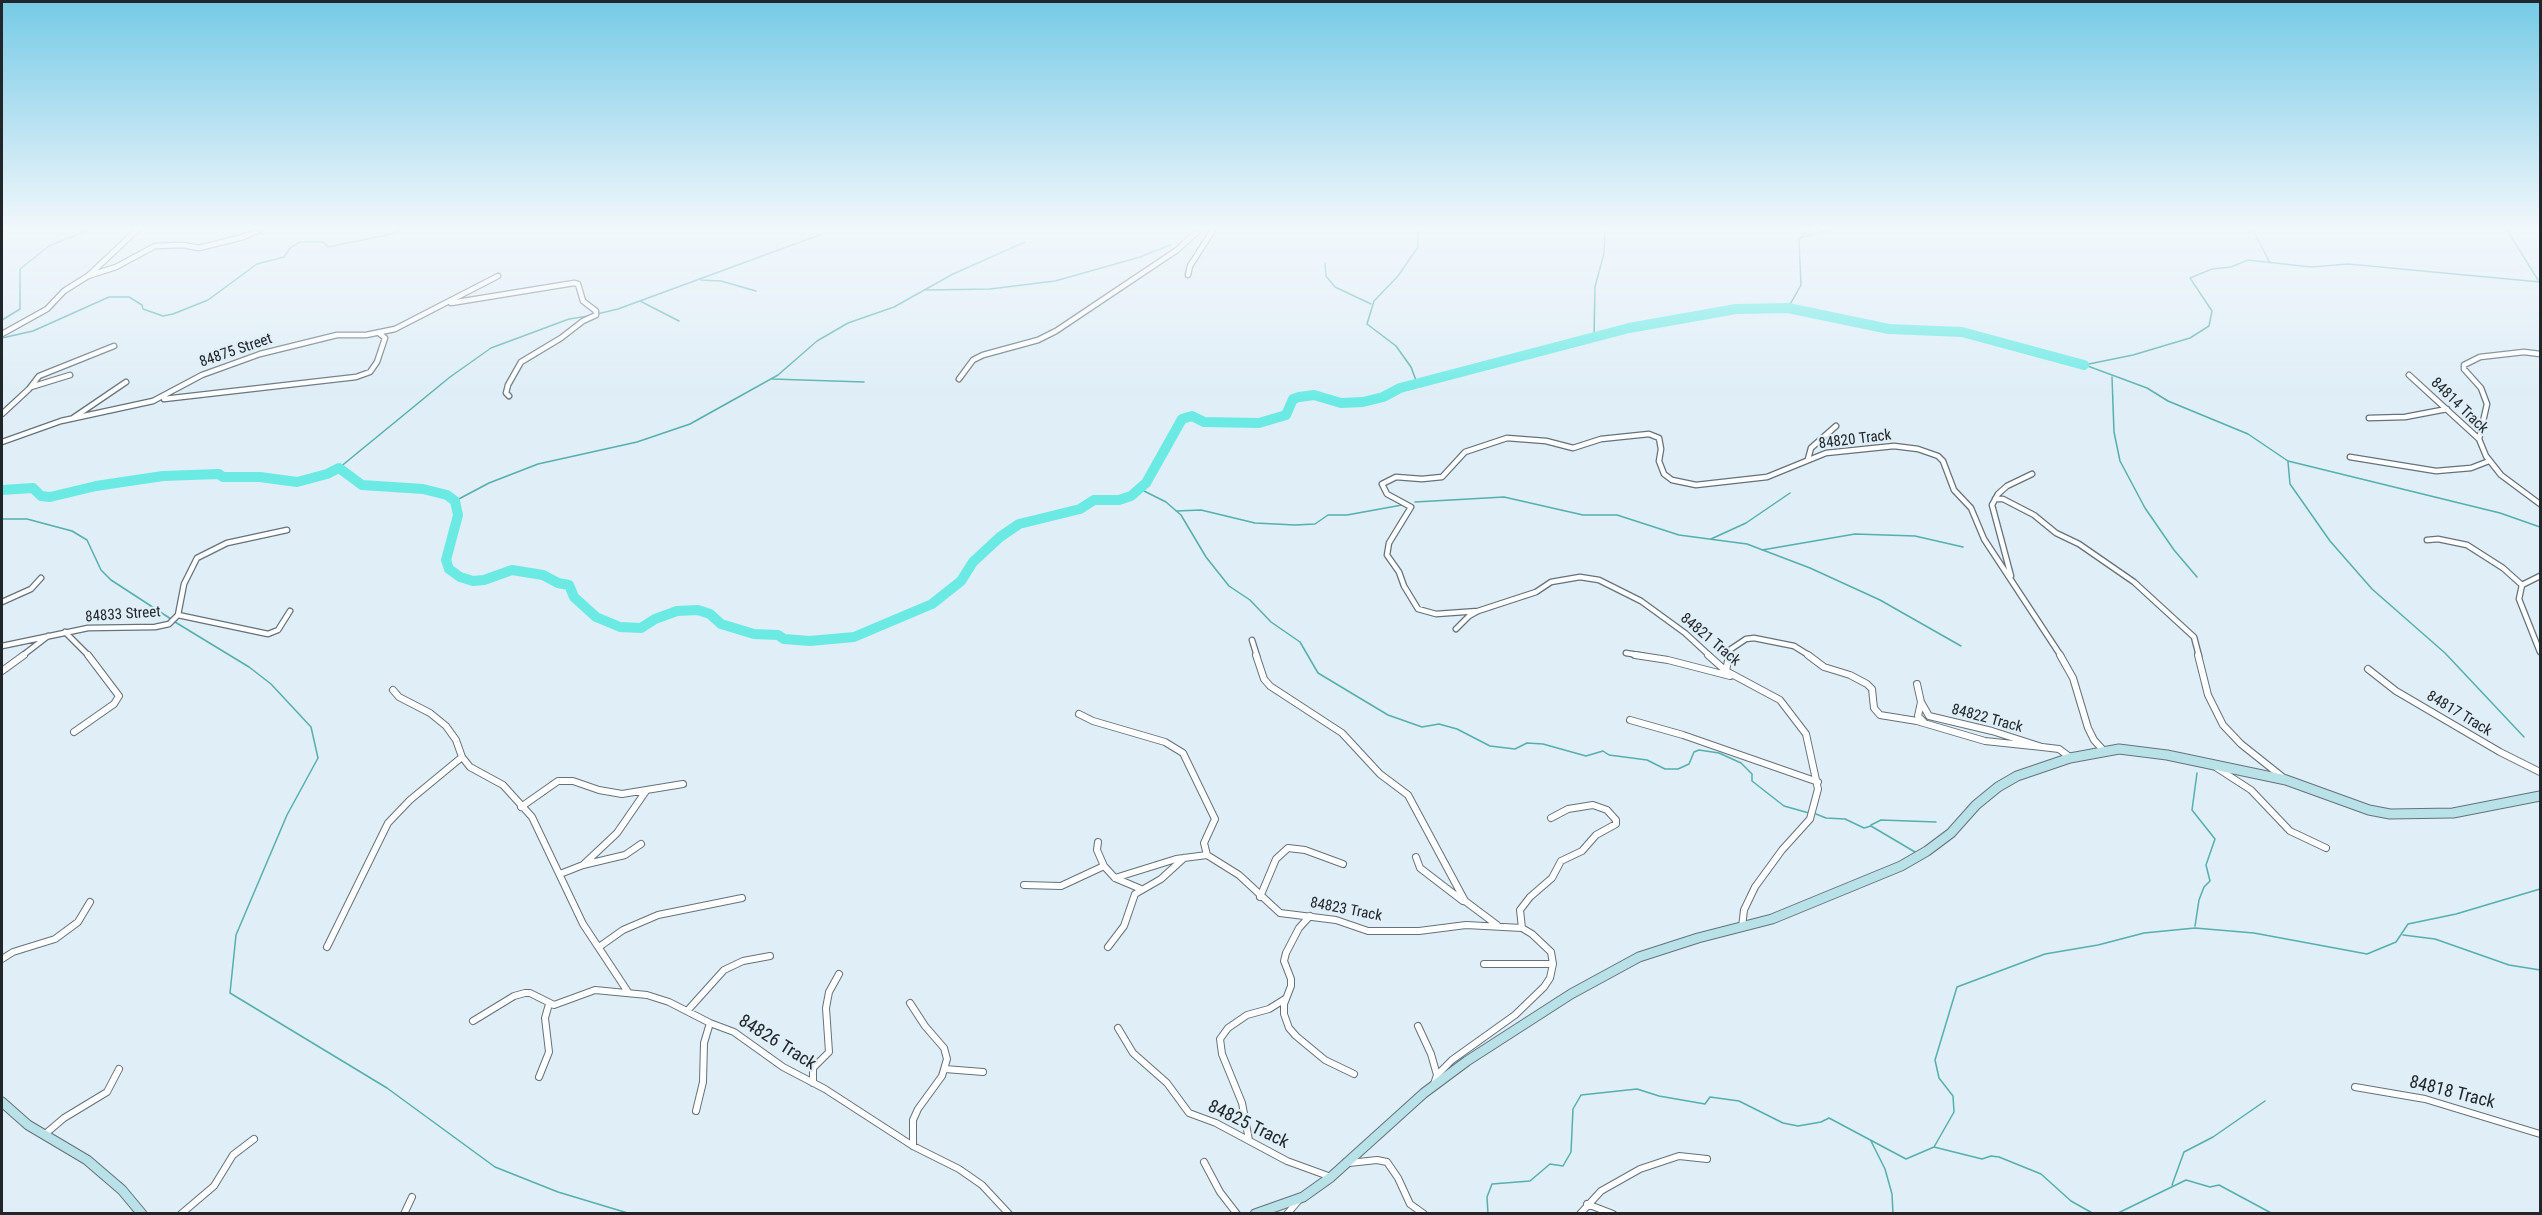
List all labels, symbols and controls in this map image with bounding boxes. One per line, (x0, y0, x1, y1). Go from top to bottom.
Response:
street label: 84875 Street (197, 330, 275, 372)
street label: 84814 Track (2427, 374, 2491, 438)
street label: 84820 Track (1818, 427, 1892, 453)
street label: 84833 Street (85, 603, 161, 627)
street label: 84821 Track (1676, 610, 1744, 670)
street label: 84817 Track (2423, 688, 2495, 740)
street label: 84822 Track (1949, 701, 2025, 737)
street label: 84823 Track (1309, 894, 1383, 926)
street label: 84826 Track (734, 1011, 820, 1075)
street label: 84818 Track (2407, 1072, 2497, 1114)
street label: 84825 Track (1204, 1096, 1292, 1154)

